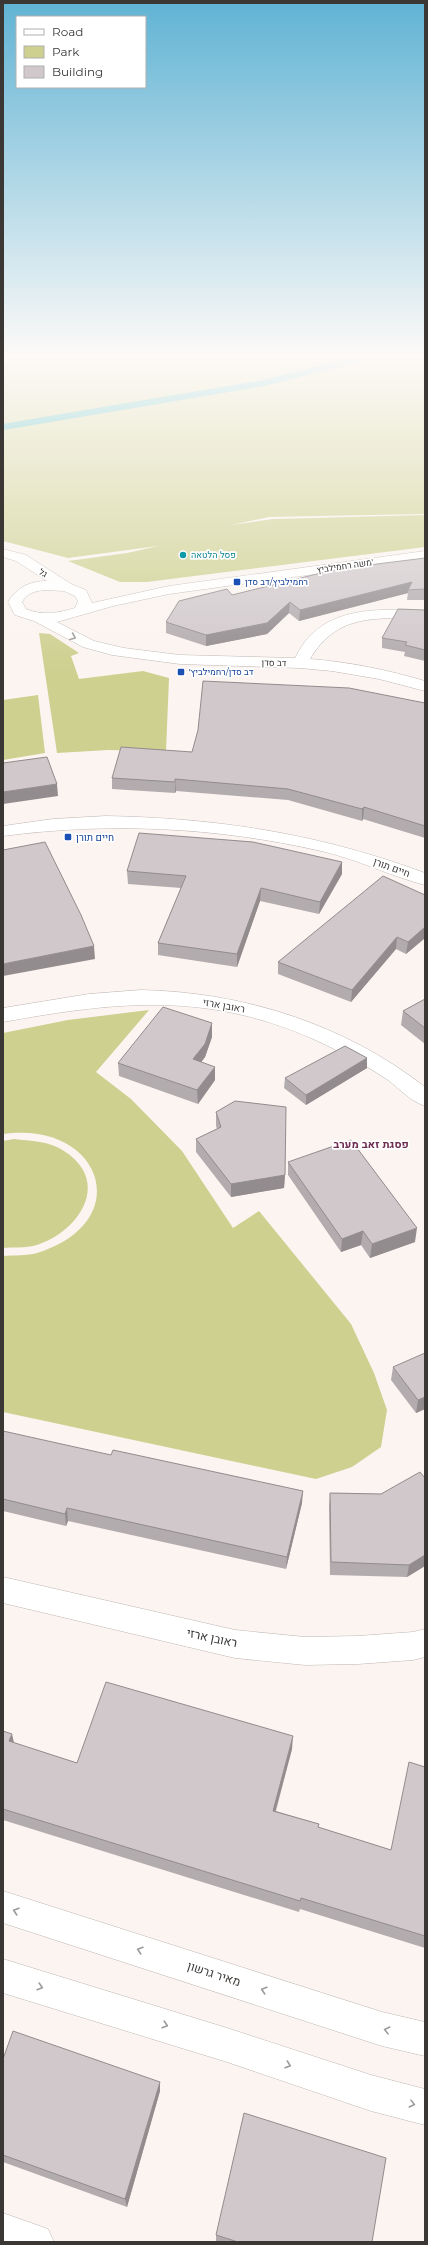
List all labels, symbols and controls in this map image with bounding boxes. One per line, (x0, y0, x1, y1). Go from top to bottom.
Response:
legend (16, 16, 146, 88)
text: Road (52, 24, 83, 39)
text: Park (52, 44, 80, 59)
text: Building (52, 64, 103, 79)
place label: פסל הלטאה (191, 549, 236, 560)
marker: פסל הלטאה (178, 550, 188, 560)
street label: משה רחמילביץ' (316, 556, 374, 575)
street label: גל (37, 566, 50, 580)
place label: רחמילביץ/דב סדן (245, 576, 308, 587)
marker: רחמילביץ/דב סדן (232, 577, 242, 587)
one-way arrow (69, 632, 77, 640)
street label: דב סדן (262, 657, 287, 668)
place label: דב סדן/רחמילביץ׳ (189, 666, 254, 677)
marker: דב סדן/רחמילביץ׳ (176, 667, 186, 677)
place label: חיים תורן (76, 831, 114, 844)
marker: חיים תורן (63, 832, 73, 842)
street label: חיים תורן (372, 855, 412, 880)
street label: ראובן ארזי (202, 995, 246, 1016)
district label: פסגת זאב מערב (333, 1137, 409, 1151)
street label: ראובן ארזי (185, 1625, 239, 1650)
one-way arrow (13, 1907, 20, 1916)
one-way arrow (136, 1946, 143, 1955)
street label: מאיר גרשון (186, 1958, 243, 1989)
one-way arrow (37, 1982, 44, 1991)
one-way arrow (260, 1986, 267, 1994)
one-way arrow (161, 2021, 168, 2029)
one-way arrow (384, 2027, 390, 2035)
one-way arrow (285, 2061, 292, 2069)
one-way arrow (409, 2099, 416, 2107)

